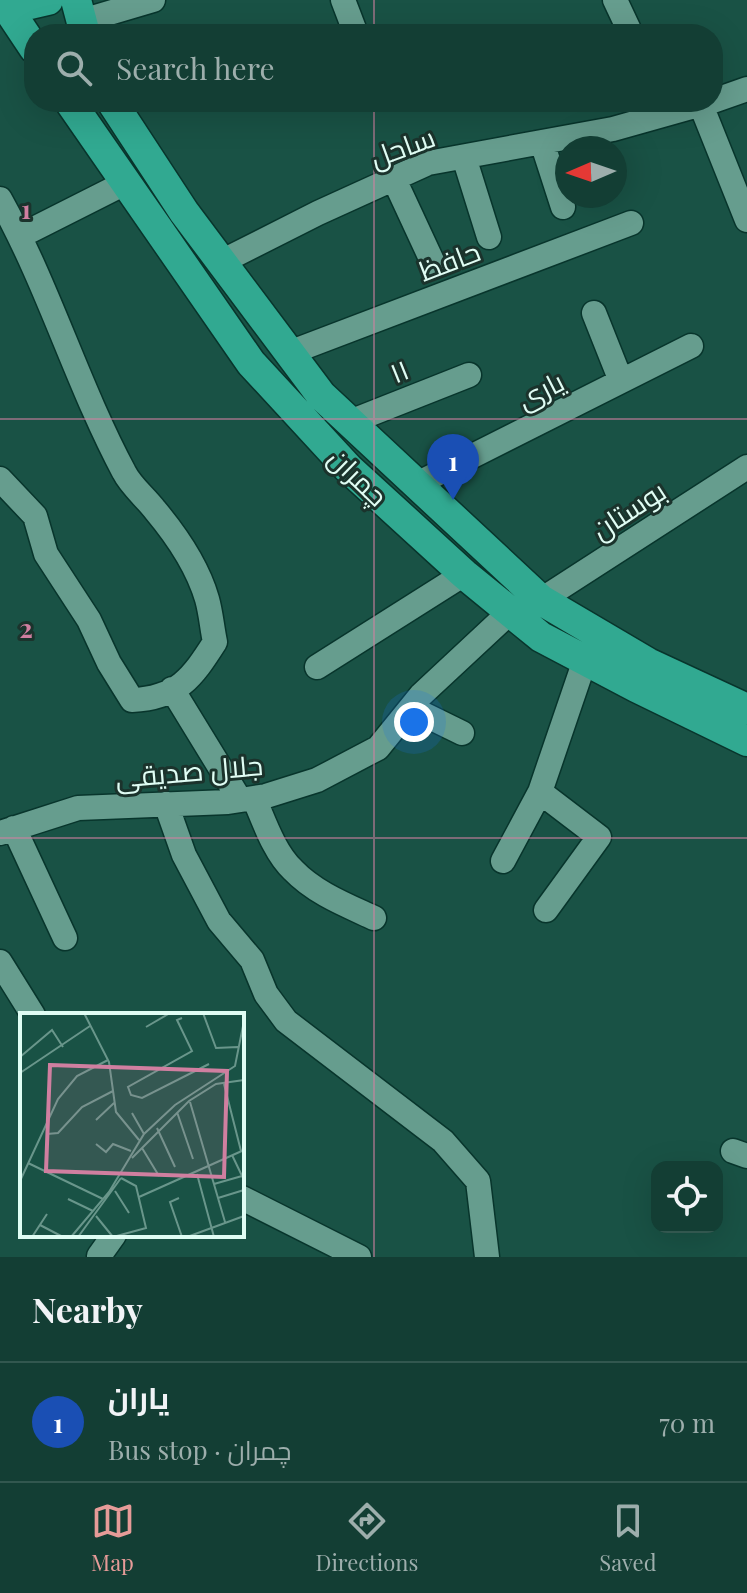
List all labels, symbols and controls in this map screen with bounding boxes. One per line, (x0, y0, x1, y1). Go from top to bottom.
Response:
search box (24, 24, 723, 112)
icon: search (52, 46, 96, 90)
text: Search here (116, 48, 275, 88)
street label: ساحل (364, 117, 440, 175)
north arrow (555, 136, 627, 208)
text: 1 (21, 191, 31, 226)
street label: حافظ (413, 231, 485, 289)
street label: ۱۱ (384, 350, 414, 390)
street label: یاری (510, 361, 570, 416)
pin: 1 (427, 434, 479, 500)
street label: چمران (320, 439, 397, 515)
street label: بوستان (584, 471, 672, 547)
text: 2 (19, 610, 33, 645)
your location (394, 702, 434, 742)
street label: جلال صدیقی (114, 745, 264, 795)
inset map (20, 1013, 244, 1237)
map controls (651, 1161, 723, 1233)
button: locate (651, 1161, 723, 1233)
text: Nearby (32, 1286, 143, 1332)
text: یاران (108, 1377, 169, 1417)
text: 1 (53, 1405, 63, 1440)
text: 70 m (659, 1405, 715, 1440)
text: Bus stop · چمران (108, 1432, 292, 1467)
tab: Map (91, 1499, 135, 1577)
tab: Directions (316, 1499, 418, 1577)
tab: Saved (599, 1499, 657, 1577)

